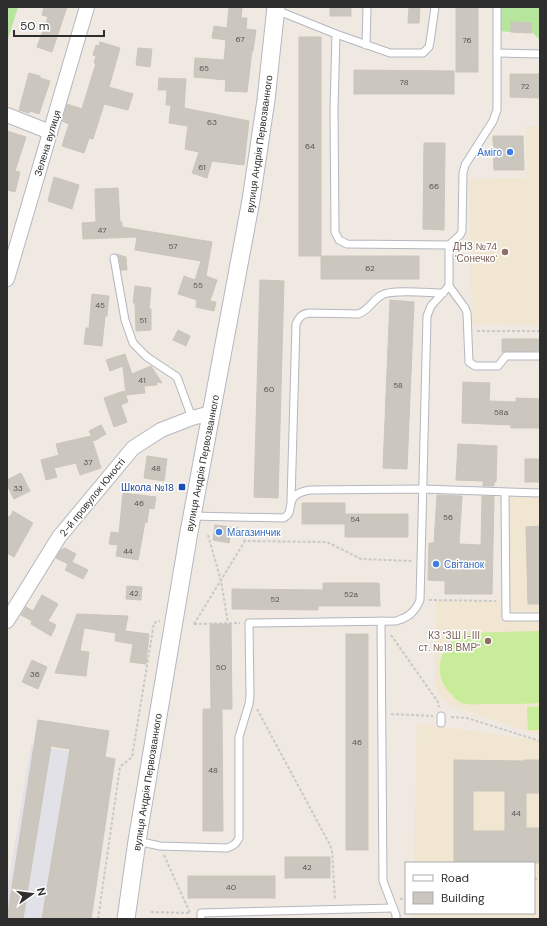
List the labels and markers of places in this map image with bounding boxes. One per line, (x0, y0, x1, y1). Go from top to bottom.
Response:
place label: Аміго (477, 146, 502, 159)
marker: Аміго (505, 147, 515, 157)
place label: ДНЗ №74 'Сонечко' (453, 240, 497, 265)
marker: ДНЗ №74 'Сонечко' (500, 247, 510, 257)
place label: Школа №18 (121, 481, 174, 494)
marker: Школа №18 (177, 482, 187, 492)
place label: Магазинчик (227, 526, 281, 539)
marker: Магазинчик (214, 527, 224, 537)
place label: Світанок (444, 558, 485, 571)
marker: Світанок (431, 559, 441, 569)
place label: КЗ "ЗШ І-ІІІ ст. №18 ВМР" (419, 629, 480, 654)
marker: КЗ "ЗШ І-ІІІ ст. №18 ВМР" (483, 636, 493, 646)

